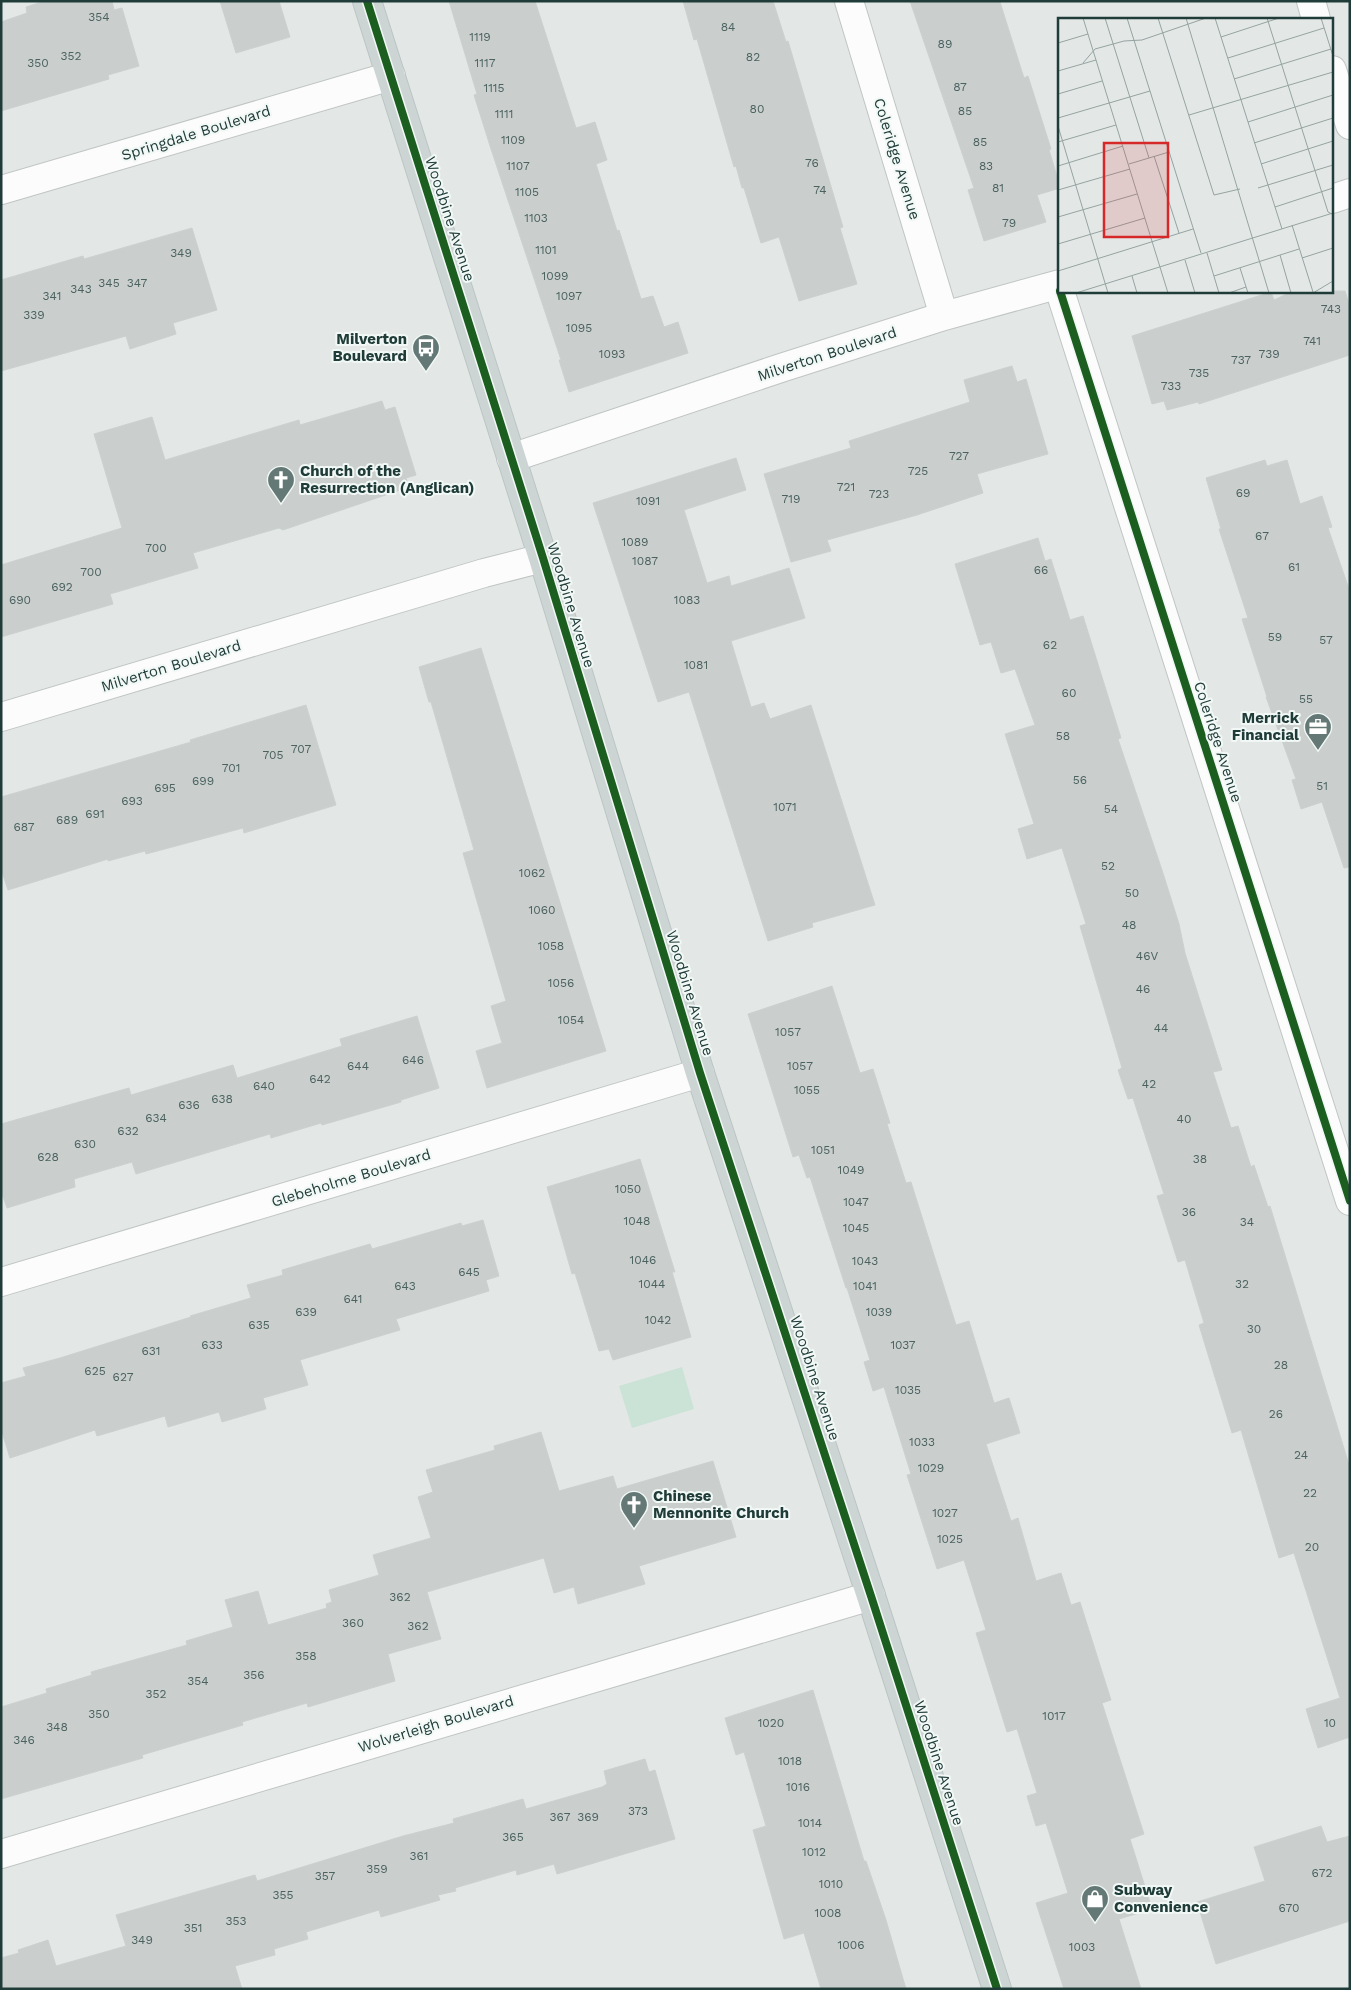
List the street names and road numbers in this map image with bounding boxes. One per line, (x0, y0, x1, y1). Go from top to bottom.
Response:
street label: Coleridge Avenue (870, 96, 924, 222)
street label: Springdale Boulevard (119, 102, 273, 164)
street label: Woodbine Avenue (421, 154, 479, 284)
street label: Milverton Boulevard (755, 323, 899, 385)
street label: Woodbine Avenue (543, 540, 599, 670)
street label: Milverton Boulevard (99, 636, 243, 696)
street label: Coleridge Avenue (1190, 679, 1246, 805)
street label: Woodbine Avenue (662, 928, 718, 1058)
street label: Glebeholme Boulevard (269, 1145, 433, 1211)
street label: Woodbine Avenue (786, 1313, 844, 1443)
street label: Wolverleigh Boulevard (356, 1692, 516, 1756)
street label: Woodbine Avenue (910, 1698, 968, 1828)

